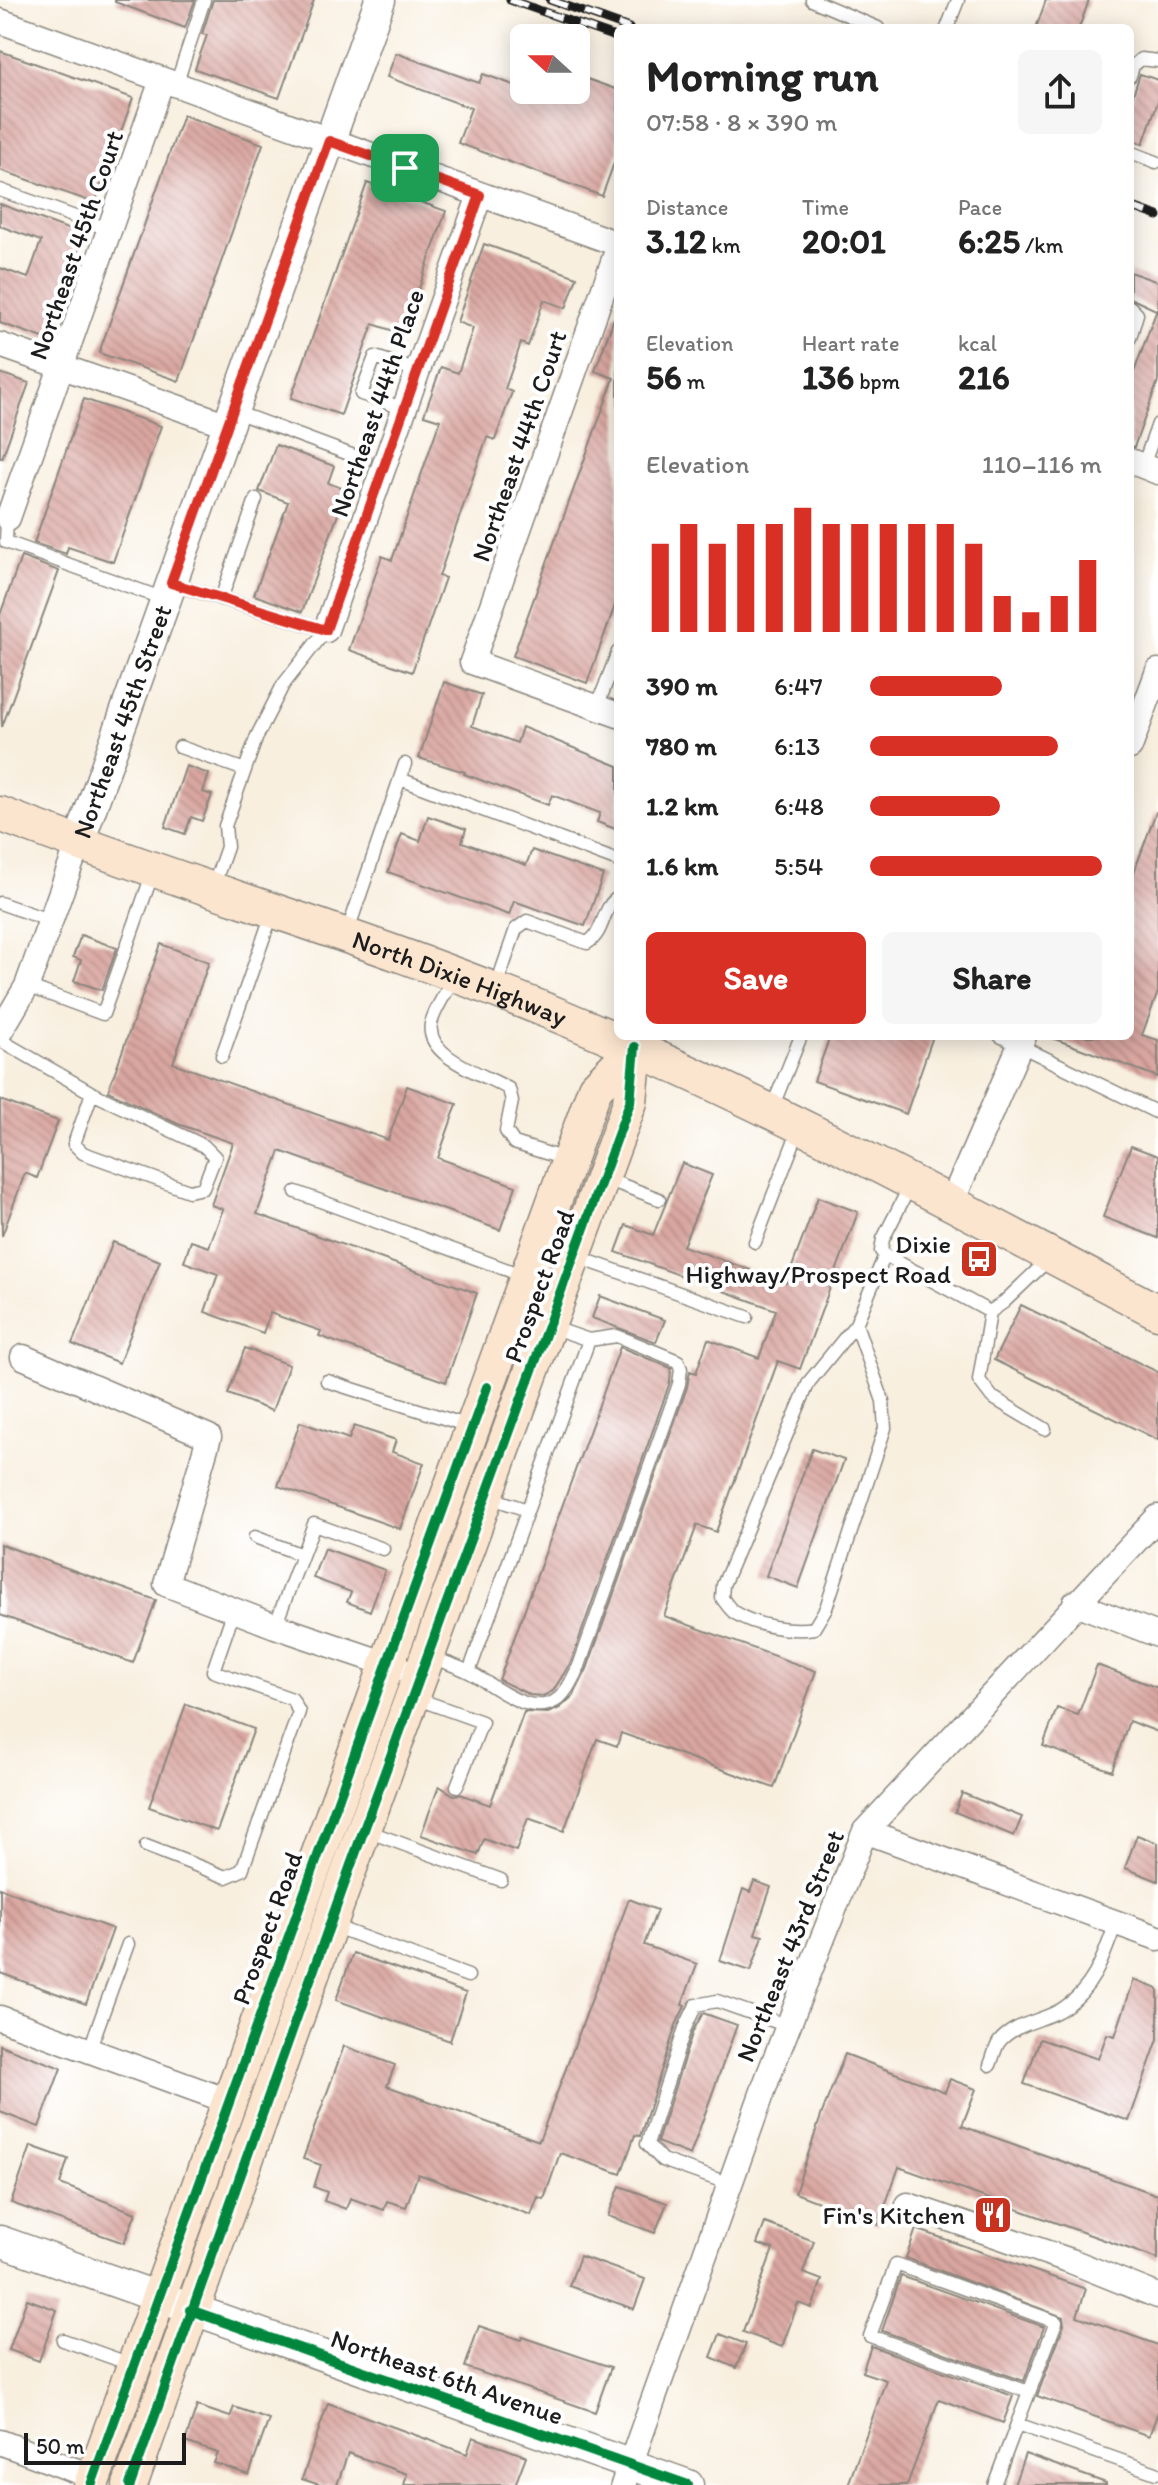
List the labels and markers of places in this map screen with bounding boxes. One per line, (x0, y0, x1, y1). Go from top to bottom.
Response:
pin (371, 134, 439, 202)
place label: Dixie Highway/Prospect Road (686, 1228, 951, 1290)
bus stop icon: Dixie Highway/Prospect Road (958, 1238, 1000, 1280)
restaurant icon: Fin's Kitchen (972, 2194, 1014, 2236)
place label: Fin's Kitchen (823, 2199, 965, 2231)

